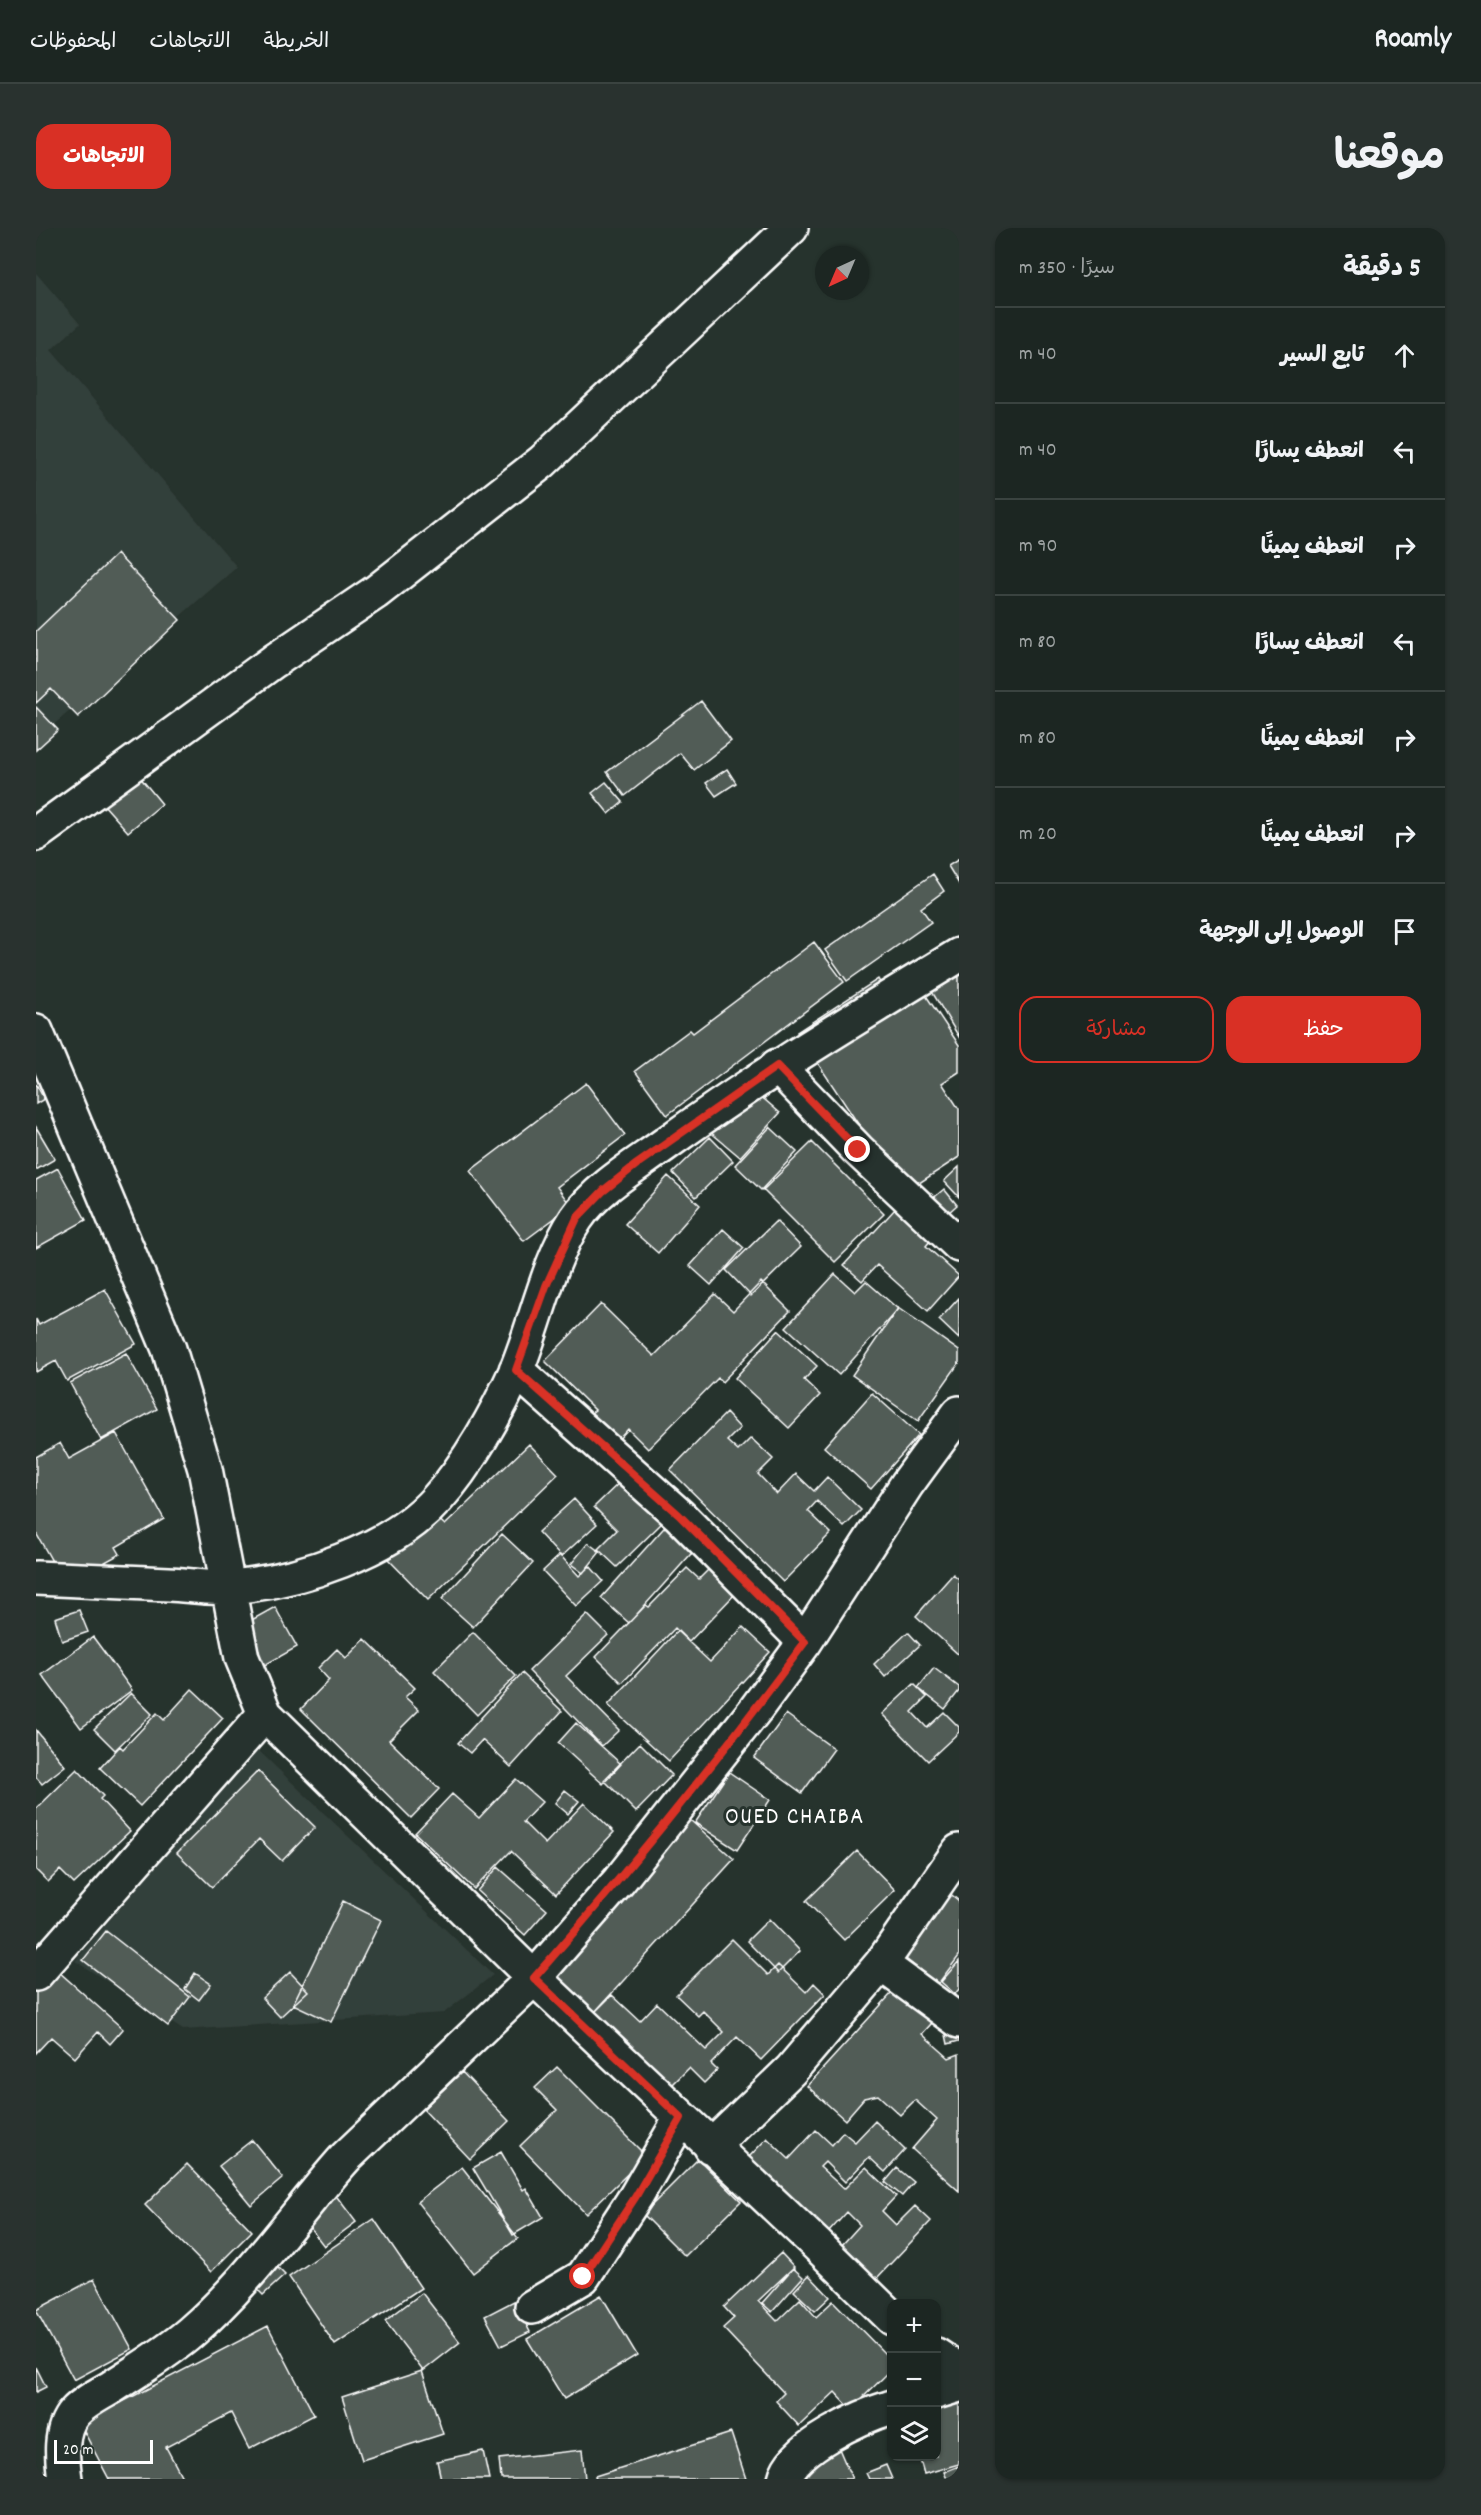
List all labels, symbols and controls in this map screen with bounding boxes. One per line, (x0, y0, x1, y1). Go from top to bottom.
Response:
text: Roamly (1375, 21, 1451, 61)
text: المحفوظات (30, 28, 116, 58)
text: الاتجاهات (149, 28, 231, 58)
text: الخريطة (264, 28, 329, 58)
button: الاتجاهات (36, 124, 171, 189)
text: موقعنا (1334, 130, 1445, 190)
north arrow (815, 246, 869, 300)
text: 5 دقيقة (1343, 251, 1421, 288)
text: سيرًا · 350 m (1019, 255, 1115, 283)
icon: ahead (1388, 339, 1421, 372)
text: 40 m (1019, 341, 1057, 369)
text: تابع السير (1281, 341, 1364, 372)
icon: left (1388, 435, 1421, 468)
text: 40 m (1019, 437, 1057, 465)
text: انعطف يسارًا (1255, 437, 1364, 468)
icon: right (1388, 531, 1421, 564)
text: 90 m (1019, 533, 1057, 561)
text: انعطف يمينًا (1261, 533, 1364, 564)
icon: left (1388, 627, 1421, 660)
text: 80 m (1019, 629, 1056, 657)
text: انعطف يسارًا (1255, 629, 1364, 660)
icon: right (1388, 723, 1421, 756)
text: 80 m (1019, 725, 1056, 753)
text: انعطف يمينًا (1261, 725, 1364, 756)
icon: right (1388, 819, 1421, 852)
text: 20 m (1019, 821, 1057, 849)
text: انعطف يمينًا (1261, 821, 1364, 852)
icon: arrive (1388, 915, 1421, 948)
text: الوصول إلى الوجهة (1199, 917, 1364, 948)
button: مشاركة (1019, 996, 1214, 1063)
button: حفظ (1226, 996, 1421, 1063)
route end (844, 1136, 870, 1162)
district label: OUED CHAIBA (725, 1801, 865, 1835)
route start (569, 2263, 595, 2289)
map controls (887, 2299, 941, 2461)
button: + (887, 2299, 941, 2353)
button: − (887, 2353, 941, 2407)
button: layers (887, 2407, 941, 2461)
scale bar (54, 2437, 153, 2464)
text: 20 m (63, 2439, 93, 2462)

